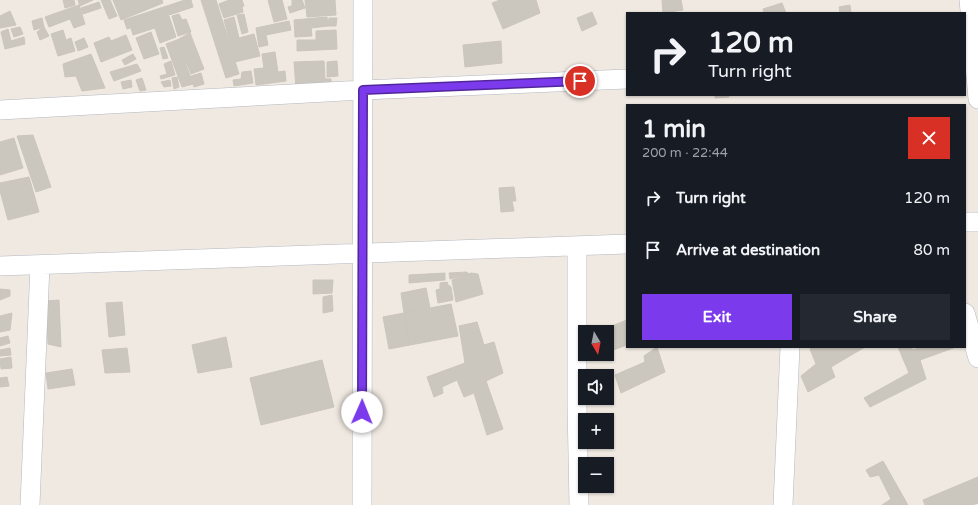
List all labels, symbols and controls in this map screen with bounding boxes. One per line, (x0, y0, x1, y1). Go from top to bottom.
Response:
text: 120 m (708, 26, 794, 60)
icon: right (642, 28, 694, 80)
text: Turn right (708, 60, 792, 82)
pin (563, 64, 597, 98)
icon: arrive (569, 70, 591, 92)
text: 1 min (642, 115, 706, 144)
button: close (908, 117, 950, 159)
text: 200 m · 22:44 (642, 145, 728, 161)
icon: right (642, 187, 664, 209)
text: Turn right (676, 189, 746, 207)
text: 120 m (904, 189, 950, 207)
icon: arrive (642, 239, 664, 261)
text: Arrive at destination (676, 241, 820, 259)
text: 80 m (913, 241, 950, 259)
button: Exit (642, 294, 792, 340)
button: Share (800, 294, 950, 340)
north arrow (578, 325, 614, 361)
map controls (578, 325, 614, 493)
button: sound (578, 369, 614, 405)
position arrow (341, 391, 383, 433)
button: + (578, 413, 614, 449)
button: − (578, 457, 614, 493)

